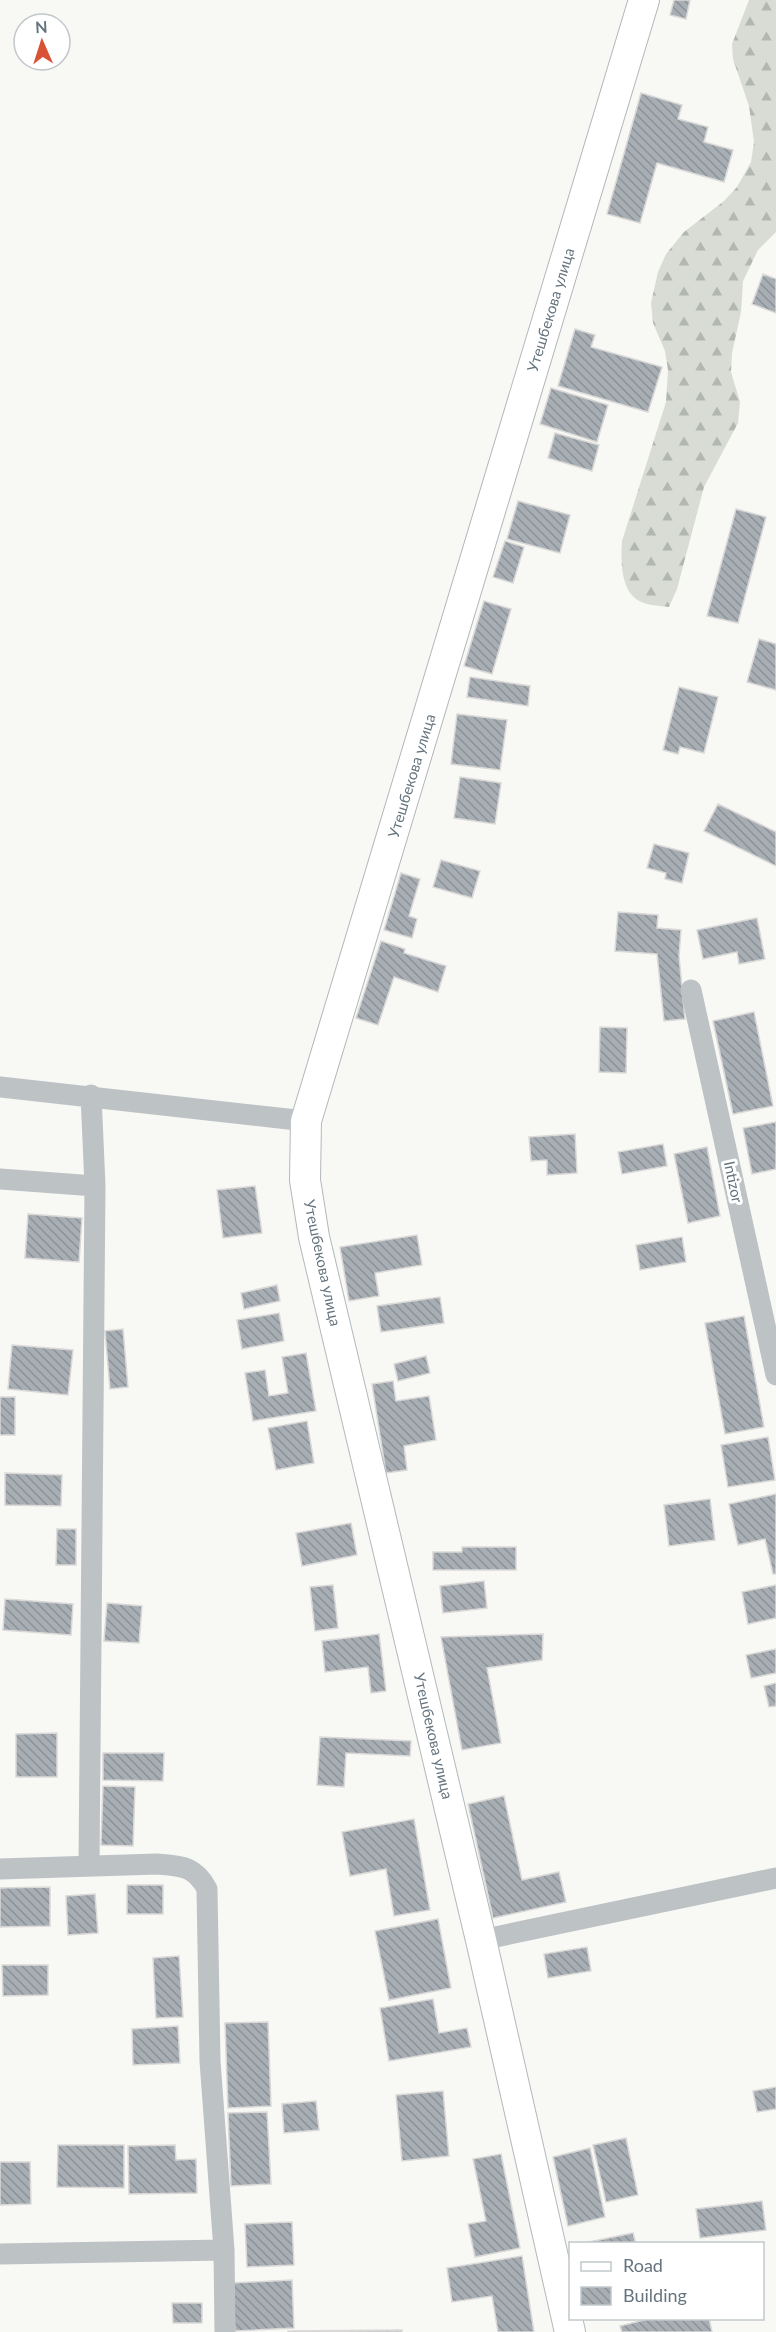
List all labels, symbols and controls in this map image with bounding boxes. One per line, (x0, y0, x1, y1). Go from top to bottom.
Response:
north arrow (12, 12, 72, 72)
text: N (35, 17, 48, 36)
street label: Утешбекова улица (523, 245, 577, 374)
street label: Утешбекова улица (384, 711, 438, 840)
street label: Intizor (721, 1159, 747, 1205)
street label: Утешбекова улица (301, 1198, 345, 1328)
street label: Утешбекова улица (411, 1671, 457, 1801)
legend (569, 2242, 764, 2320)
text: Road (623, 2254, 663, 2276)
text: Building (623, 2284, 687, 2306)

